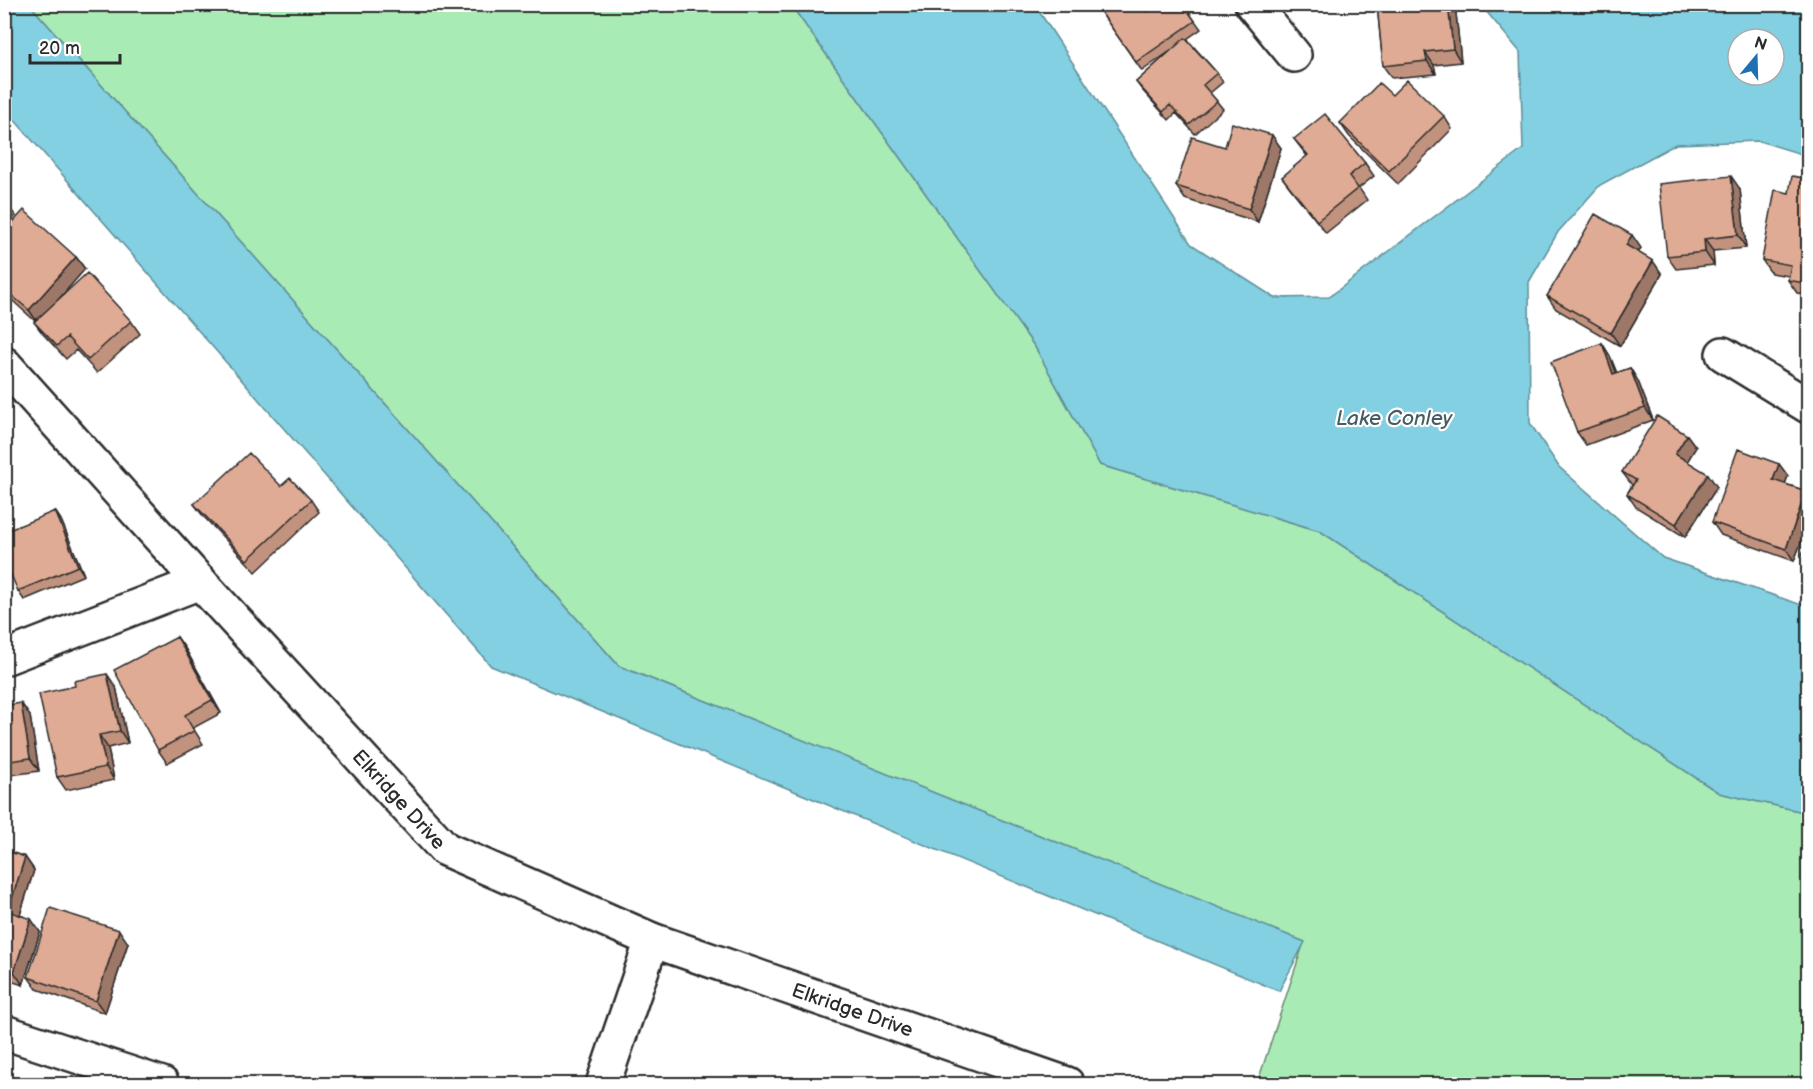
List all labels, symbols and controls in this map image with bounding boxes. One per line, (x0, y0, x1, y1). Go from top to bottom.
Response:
scale bar (30, 27, 120, 65)
north arrow (1726, 27, 1786, 87)
text: N (1752, 33, 1769, 55)
text: 20 m (39, 38, 80, 59)
water label: Lake Conley (1336, 406, 1453, 431)
street label: Elkridge Drive (347, 745, 450, 855)
street label: Elkridge Drive (788, 978, 916, 1043)

